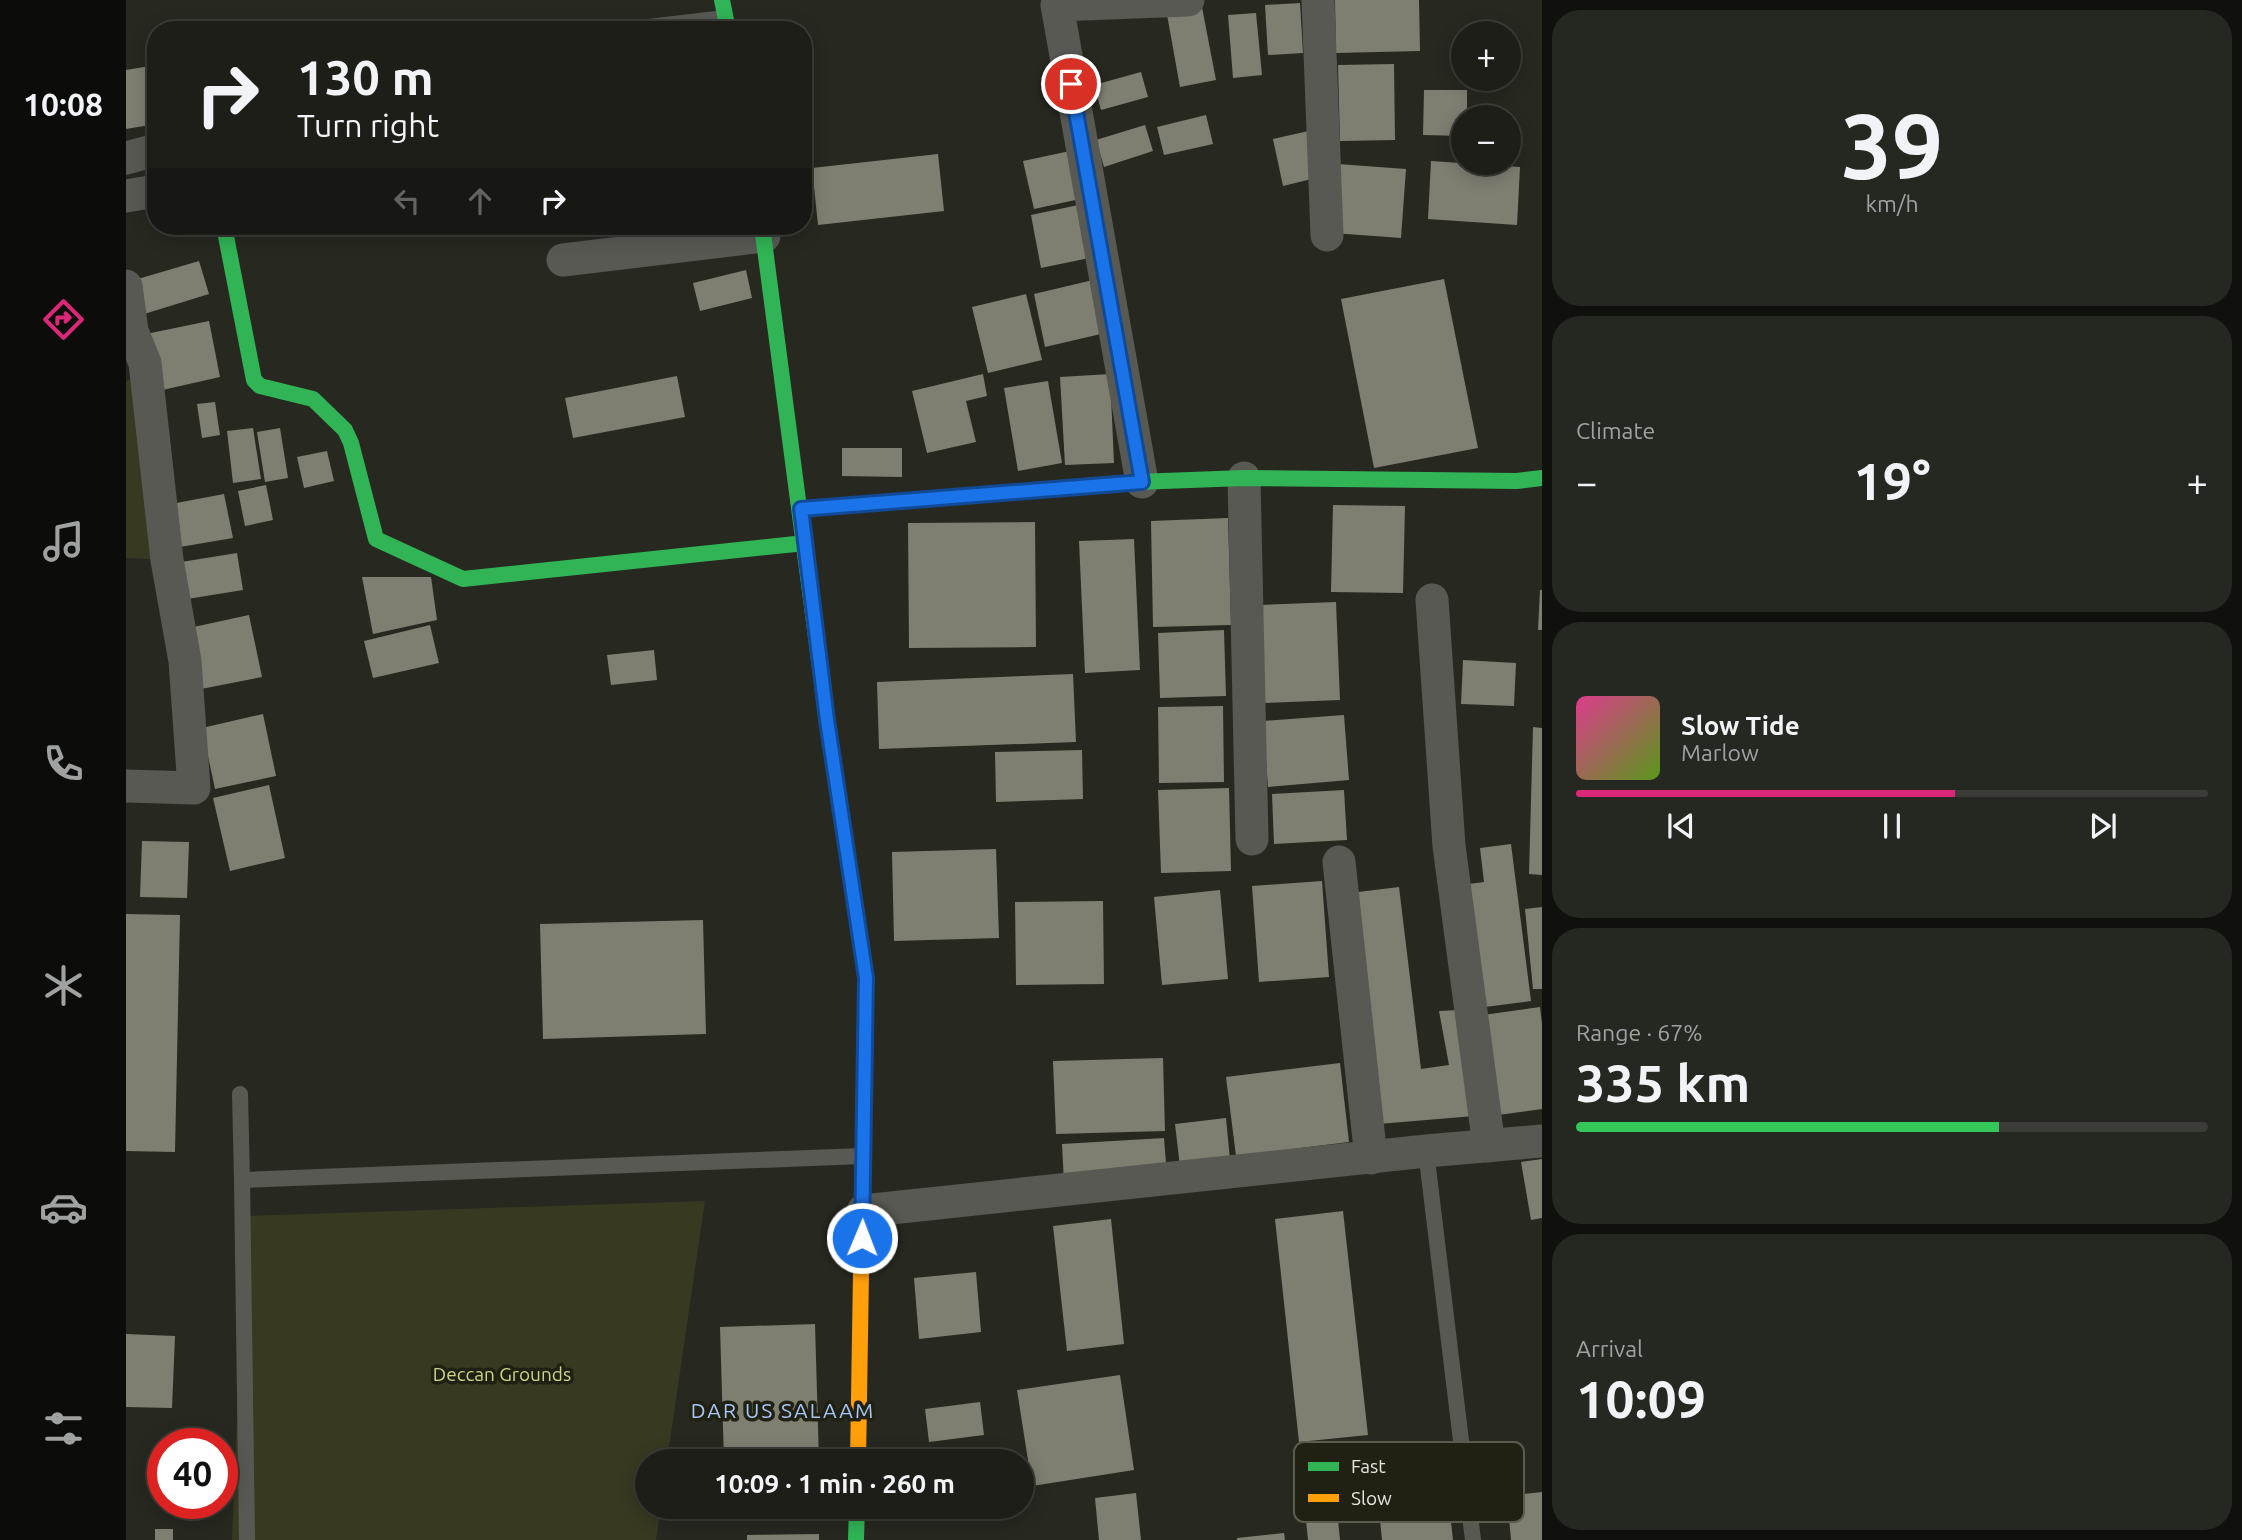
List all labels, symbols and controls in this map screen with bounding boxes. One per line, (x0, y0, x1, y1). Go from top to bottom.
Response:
map controls (1451, 21, 1521, 175)
button: + (1451, 21, 1521, 91)
icon: right (182, 49, 273, 140)
text: 130 m (297, 49, 434, 104)
pin (1041, 54, 1101, 114)
icon: arrive (1052, 65, 1090, 103)
text: 10:08 (23, 86, 103, 122)
text: 39 (1841, 94, 1943, 196)
button: − (1451, 105, 1521, 175)
text: Turn right (297, 107, 439, 143)
icon: left (388, 182, 426, 220)
icon: ahead (461, 182, 499, 220)
icon: right (534, 182, 572, 220)
text: km/h (1865, 191, 1919, 216)
icon: directions (39, 295, 88, 344)
text: Climate (1576, 418, 1655, 443)
text: 19° (1853, 452, 1931, 510)
text: − (1576, 461, 1597, 503)
text: + (2187, 461, 2208, 503)
icon: music (39, 517, 88, 566)
text: Slow Tide (1681, 711, 1800, 740)
icon: phone (39, 739, 88, 788)
text: Marlow (1681, 740, 1759, 765)
icon: previous (1662, 807, 1700, 845)
icon: pause (1873, 807, 1911, 845)
icon: next (2084, 807, 2122, 845)
icon: climate (39, 961, 88, 1010)
text: Range · 67% (1576, 1020, 1703, 1045)
text: 335 km (1576, 1054, 1750, 1112)
icon: car (39, 1183, 88, 1232)
position arrow (825, 1201, 899, 1275)
text: Arrival (1576, 1336, 1643, 1361)
park label: Deccan Grounds (433, 1363, 571, 1385)
text: 10:09 (1576, 1370, 1706, 1428)
district label: DAR US SALAAM (691, 1398, 875, 1422)
icon: filters (39, 1404, 88, 1453)
speed limit sign: 40 (147, 1428, 238, 1519)
legend (1294, 1442, 1524, 1522)
text: Fast (1351, 1455, 1386, 1477)
text: 10:09 · 1 min · 260 m (714, 1469, 955, 1498)
text: Slow (1351, 1487, 1392, 1509)

